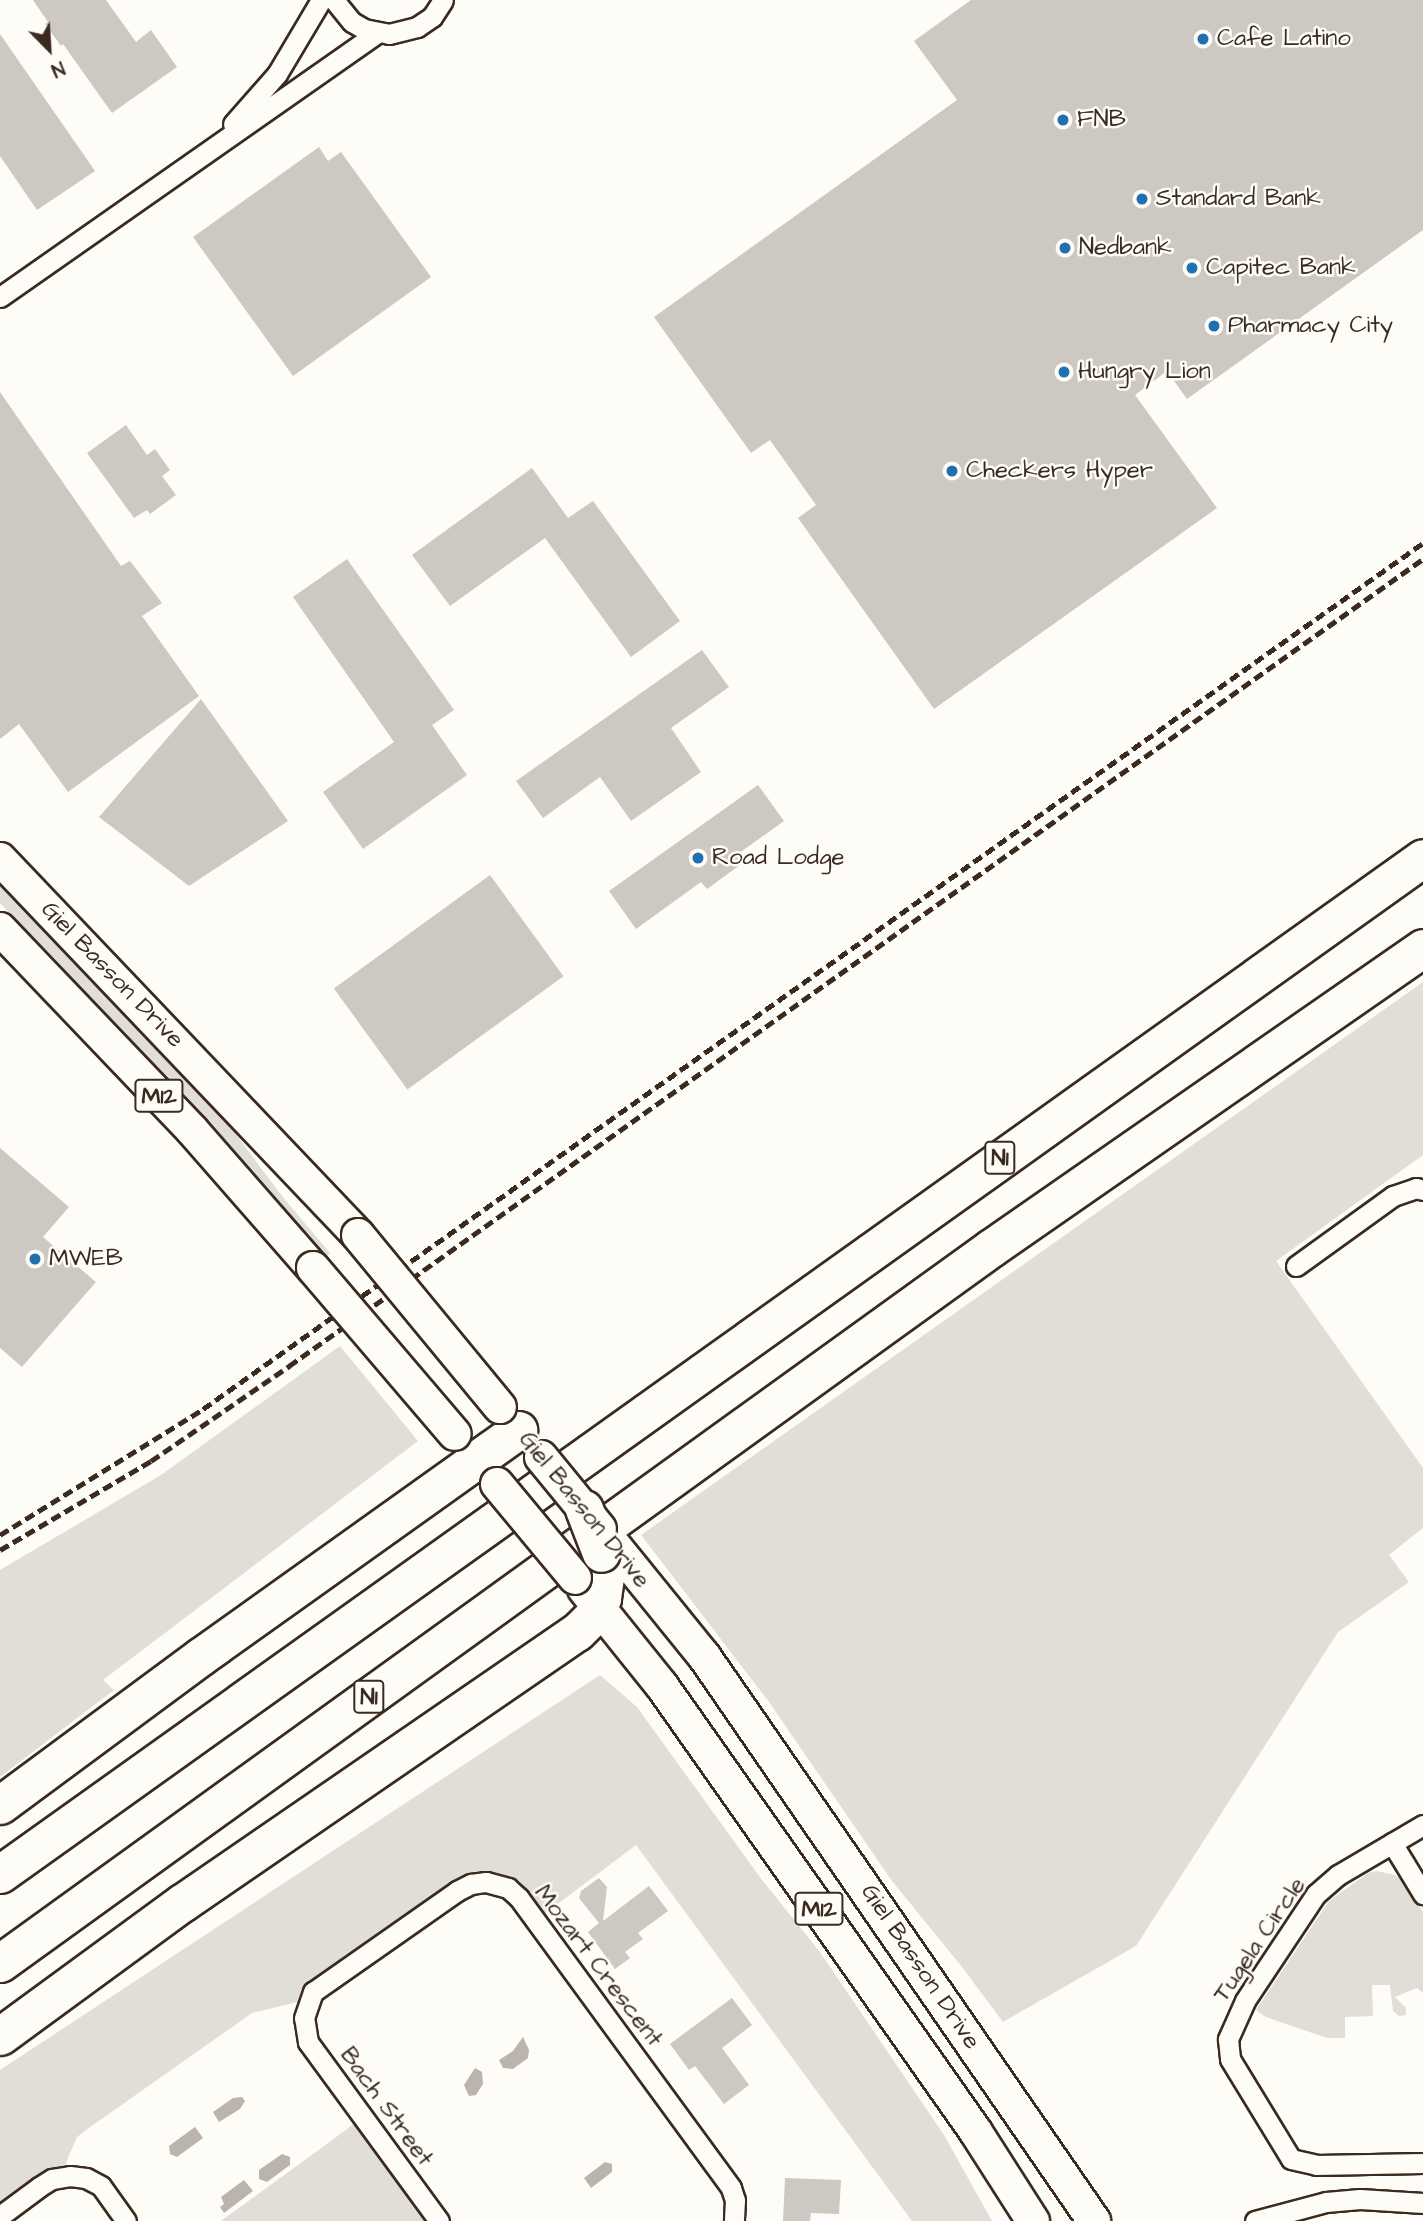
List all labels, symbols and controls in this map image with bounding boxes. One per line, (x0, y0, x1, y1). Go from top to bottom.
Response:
north arrow (14, 14, 84, 84)
place label: Cafe Latino (1217, 25, 1351, 53)
marker: Cafe Latino (1195, 31, 1211, 47)
text: N (47, 54, 69, 83)
place label: FNB (1077, 106, 1126, 134)
marker: FNB (1055, 112, 1071, 128)
place label: Standard Bank (1156, 185, 1321, 213)
marker: Standard Bank (1134, 191, 1150, 207)
place label: Nedbank (1079, 234, 1172, 262)
marker: Nedbank (1057, 240, 1073, 256)
place label: Capitec Bank (1206, 254, 1356, 282)
marker: Capitec Bank (1184, 260, 1200, 276)
place label: Pharmacy City (1228, 312, 1393, 340)
marker: Pharmacy City (1206, 318, 1222, 334)
place label: Hungry Lion (1078, 358, 1211, 386)
marker: Hungry Lion (1056, 364, 1072, 380)
place label: Checkers Hyper (966, 457, 1153, 485)
marker: Checkers Hyper (944, 463, 960, 479)
place label: Road Lodge (712, 844, 845, 872)
marker: Road Lodge (690, 850, 706, 866)
street label: Giel Basson Drive (35, 896, 189, 1054)
road number: M12 (133, 1077, 185, 1116)
road number: N1 (984, 1138, 1016, 1177)
place label: MWEB (49, 1245, 123, 1273)
marker: MWEB (27, 1251, 43, 1267)
street label: Giel Basson Drive (512, 1426, 656, 1594)
road number: N1 (353, 1678, 385, 1716)
street label: Tugela Circle (1208, 1872, 1312, 2008)
street label: Mozart Crescent (528, 1879, 668, 2053)
street label: Giel Basson Drive (854, 1879, 986, 2055)
road number: M12 (793, 1890, 845, 1928)
street label: Bach Street (333, 2042, 439, 2172)

